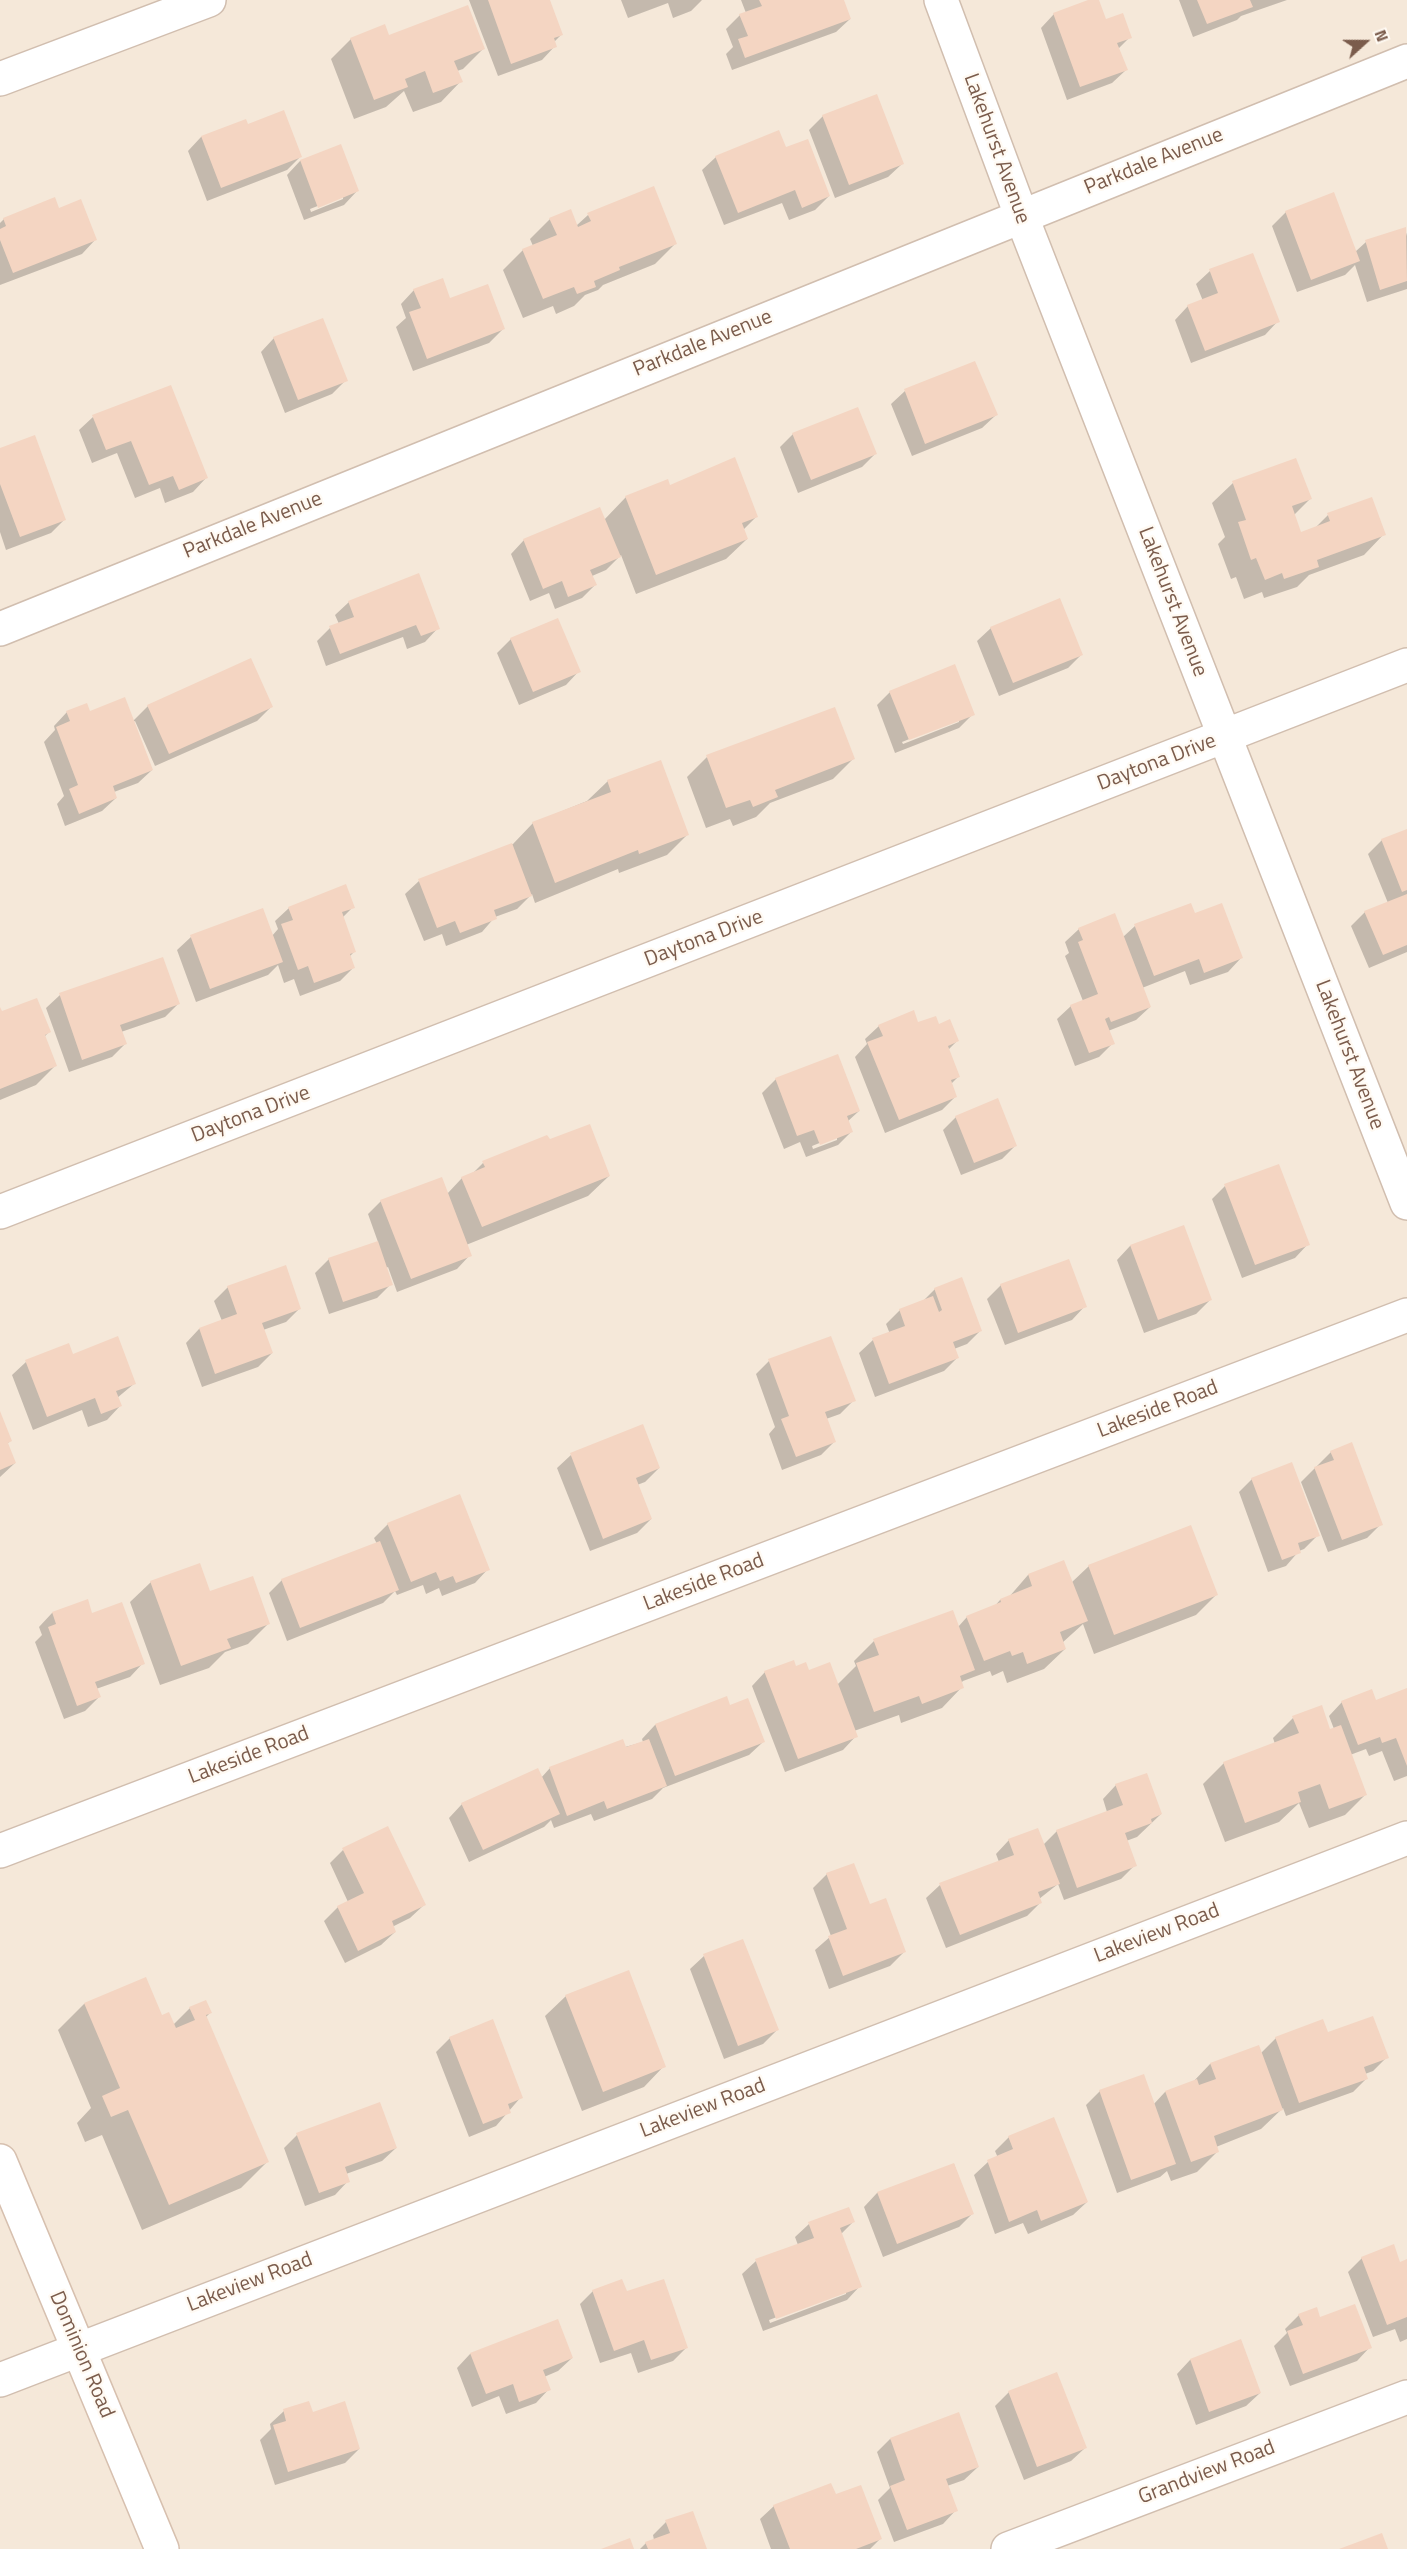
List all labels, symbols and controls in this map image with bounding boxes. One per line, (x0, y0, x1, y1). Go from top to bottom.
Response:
north arrow (1335, 12, 1395, 72)
text: N (1369, 26, 1395, 45)
street label: Lakehurst Avenue (957, 70, 1035, 228)
street label: Parkdale Avenue (1081, 123, 1227, 201)
street label: Parkdale Avenue (630, 305, 776, 383)
street label: Parkdale Avenue (180, 487, 326, 565)
street label: Lakehurst Avenue (1132, 524, 1212, 680)
street label: Daytona Drive (1094, 729, 1220, 797)
street label: Daytona Drive (641, 905, 767, 973)
street label: Lakehurst Avenue (1309, 977, 1389, 1133)
street label: Daytona Drive (188, 1081, 314, 1149)
street label: Lakeside Road (1094, 1375, 1222, 1445)
street label: Lakeside Road (640, 1548, 768, 1618)
street label: Lakeside Road (185, 1721, 313, 1791)
street label: Lakeview Road (1091, 1899, 1223, 1969)
street label: Lakeview Road (637, 2074, 769, 2144)
street label: Lakeview Road (184, 2248, 316, 2318)
street label: Dominion Road (43, 2288, 119, 2422)
street label: Grandview Road (1135, 2435, 1279, 2511)

